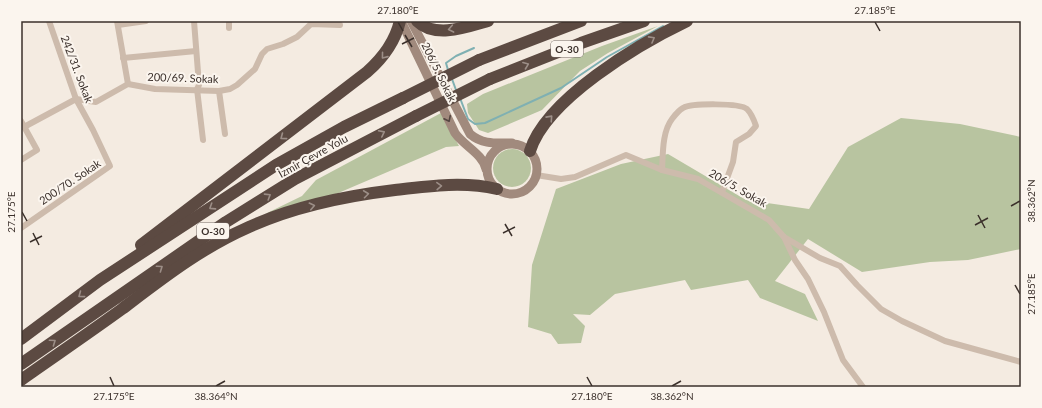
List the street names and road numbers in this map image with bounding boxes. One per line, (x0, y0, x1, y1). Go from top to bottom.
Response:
street label: 242/31. Sokak (59, 33, 96, 105)
street label: 206/5. Sokak (419, 40, 460, 104)
road number: O-30 (551, 41, 583, 57)
street label: 200/69. Sokak (147, 70, 219, 85)
street label: İzmir Çevre Yolu (276, 131, 350, 180)
street label: 200/70. Sokak (37, 156, 103, 207)
street label: 206/5. Sokak (707, 166, 770, 210)
road number: O-30 (197, 223, 229, 239)

